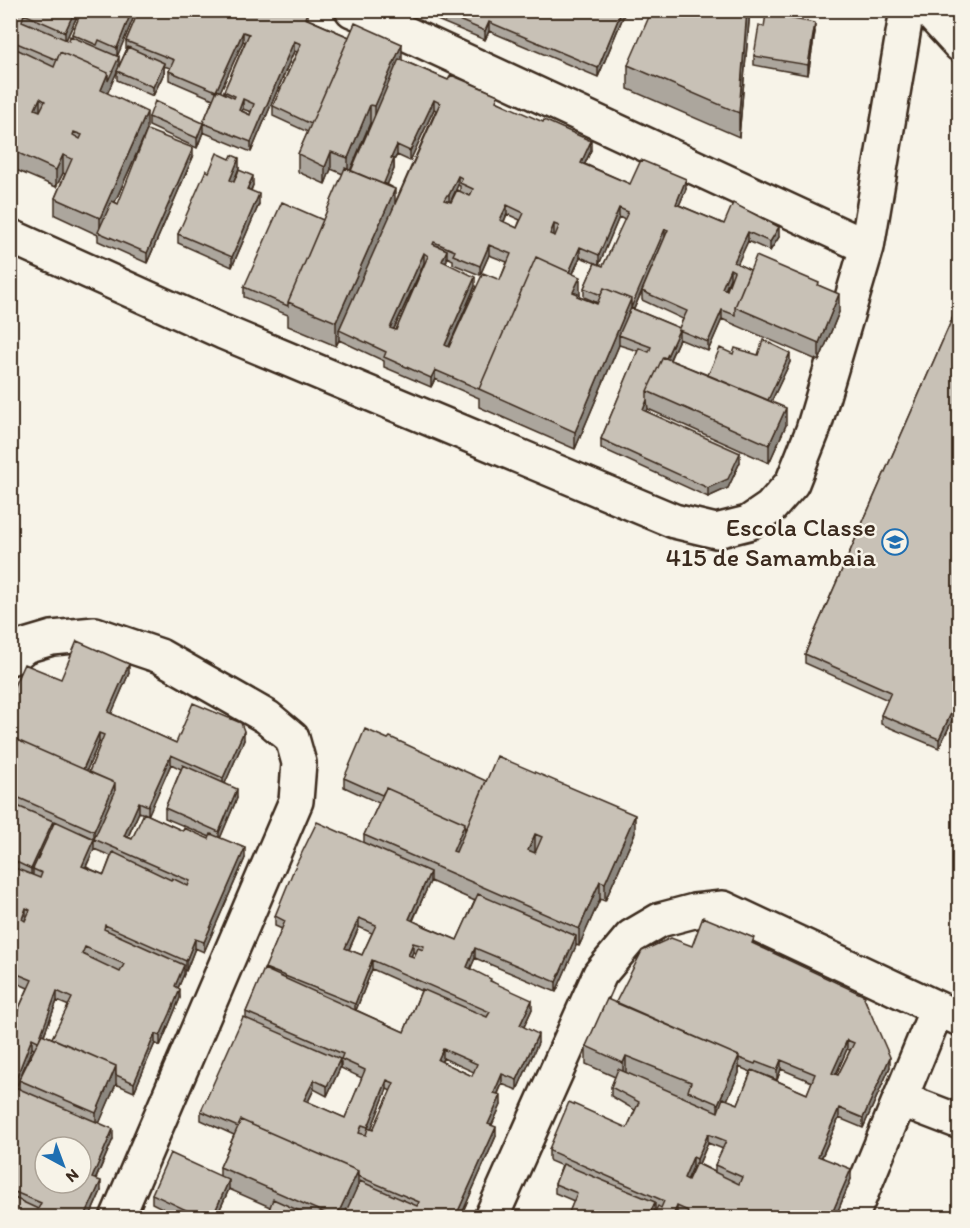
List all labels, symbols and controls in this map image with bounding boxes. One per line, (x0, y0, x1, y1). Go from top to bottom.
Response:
place label: Escola Classe 415 de Samambaia (665, 511, 876, 573)
school or university icon: Escola Classe 415 de Samambaia (880, 527, 910, 557)
north arrow (33, 1135, 93, 1195)
text: N (62, 1165, 83, 1187)

